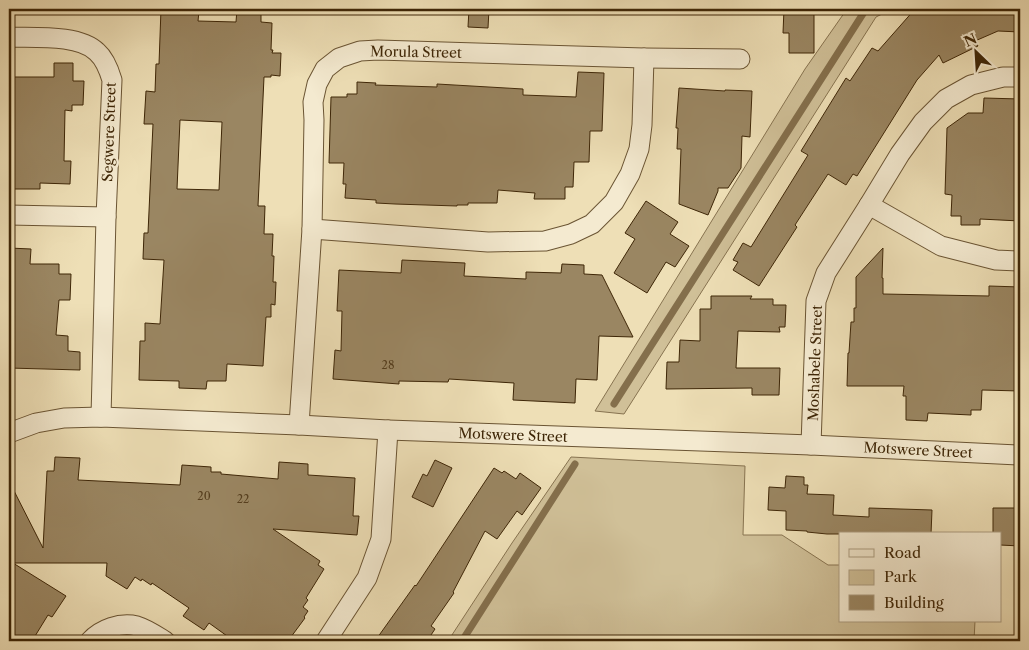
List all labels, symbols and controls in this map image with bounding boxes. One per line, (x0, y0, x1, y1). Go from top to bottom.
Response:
north arrow (952, 28, 1002, 78)
text: N (961, 29, 980, 51)
street label: Morula Street (370, 42, 462, 62)
street label: Segwere Street (98, 82, 120, 182)
street label: Moshabele Street (804, 305, 826, 421)
house number: 28 (382, 358, 394, 372)
street label: Motswere Street (458, 424, 568, 446)
street label: Motswere Street (863, 438, 973, 462)
house number: 20 (197, 489, 211, 503)
house number: 22 (237, 492, 249, 506)
legend (839, 532, 1002, 622)
text: Road (884, 543, 921, 562)
text: Park (884, 567, 918, 586)
text: Building (884, 593, 944, 612)

